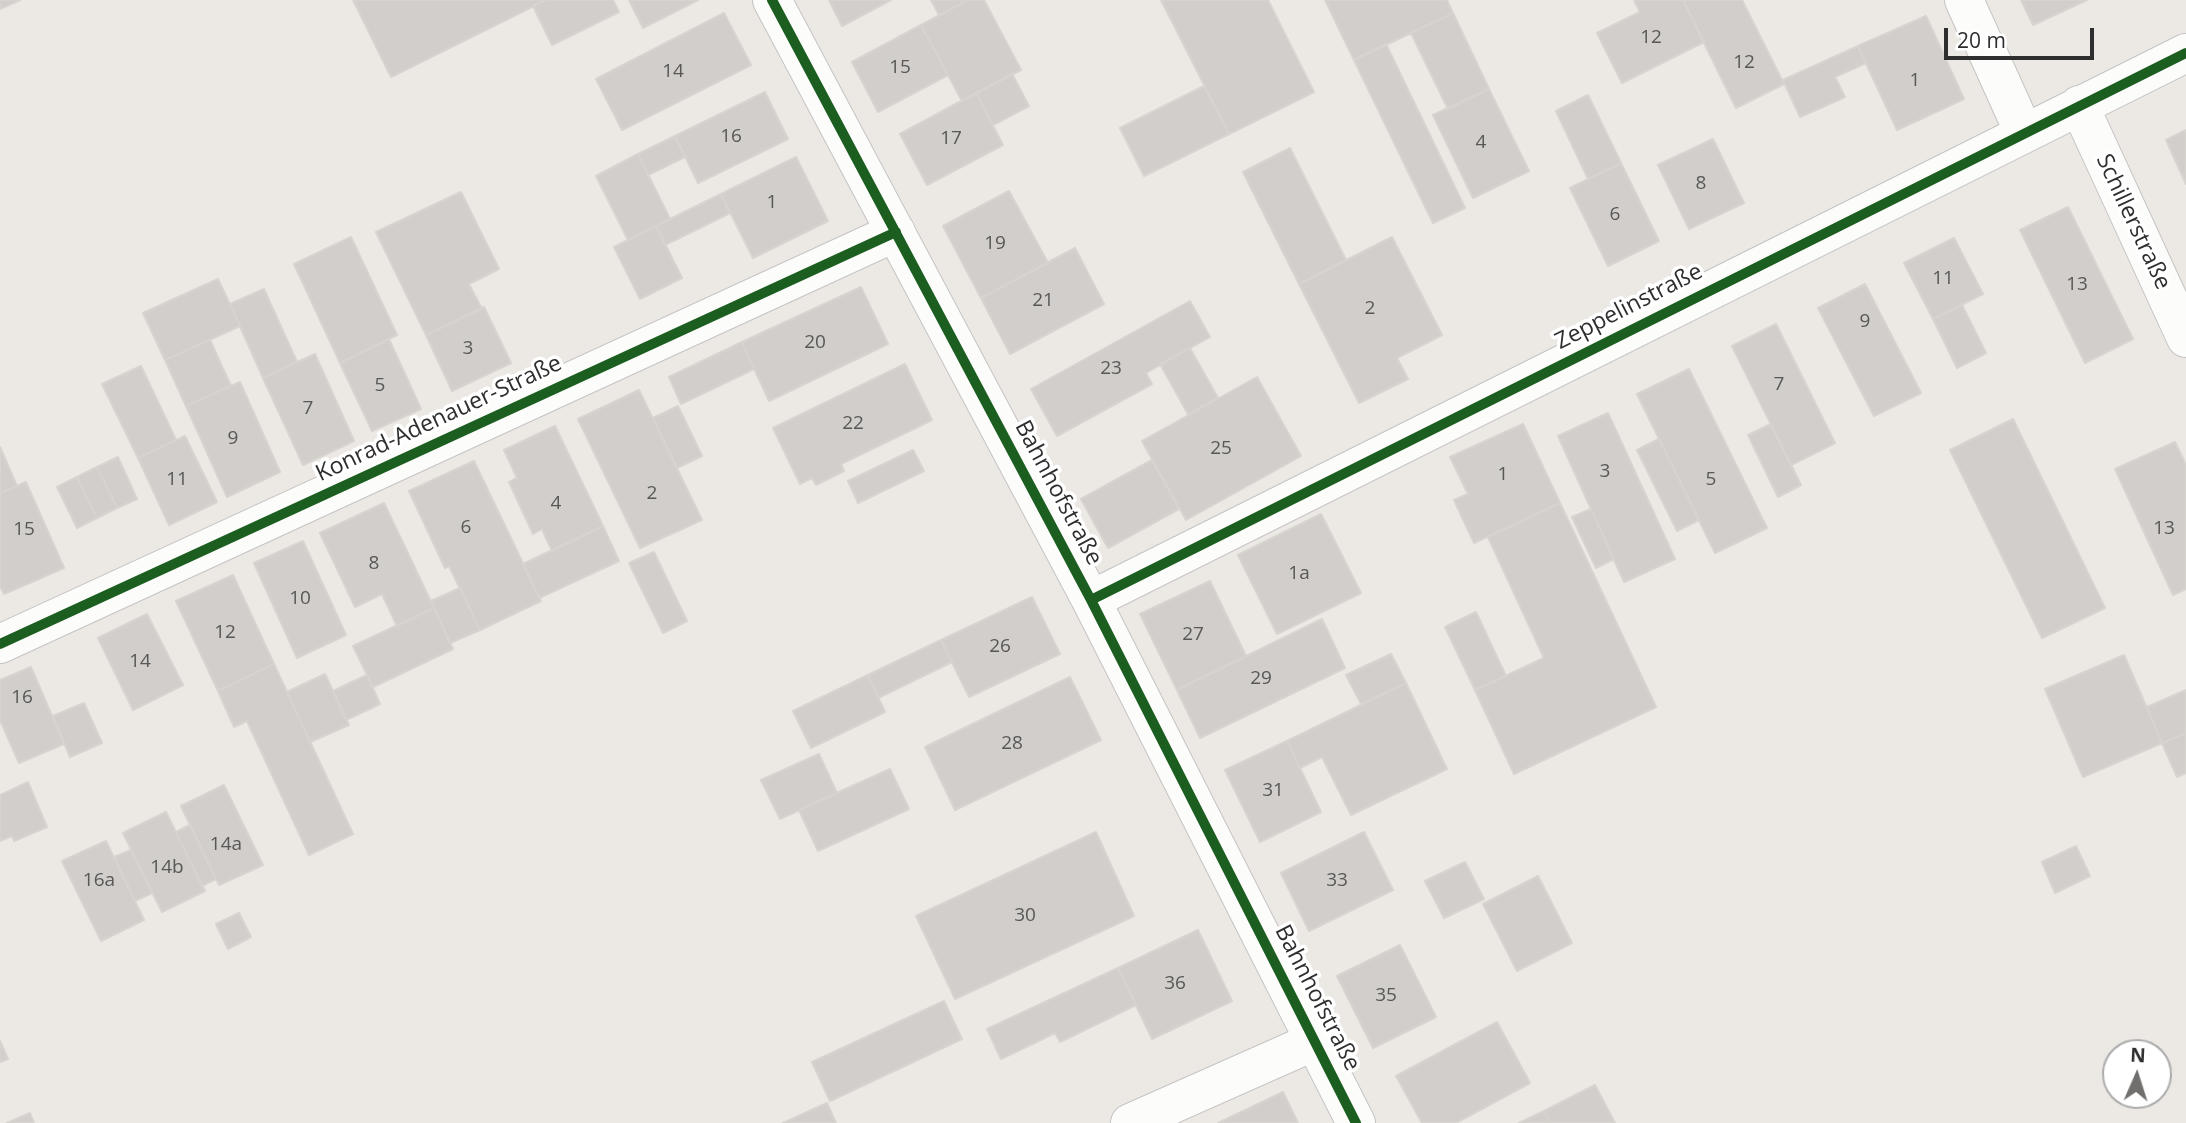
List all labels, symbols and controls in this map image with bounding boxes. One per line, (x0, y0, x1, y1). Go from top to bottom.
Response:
scale bar (1948, 14, 2098, 58)
text: 20 m (1957, 26, 2006, 54)
house number: 12 (1640, 27, 1662, 49)
house number: 12 (1733, 52, 1755, 74)
house number: 15 (889, 57, 911, 79)
house number: 14 (662, 61, 684, 83)
house number: 1 (1910, 70, 1920, 92)
house number: 16 (720, 126, 742, 148)
house number: 17 (940, 128, 962, 150)
house number: 4 (1476, 132, 1486, 154)
street label: Schillerstraße (2090, 150, 2176, 294)
house number: 8 (1696, 173, 1706, 195)
house number: 1 (767, 192, 777, 214)
house number: 6 (1610, 204, 1620, 226)
house number: 19 (984, 233, 1006, 255)
street label: Zeppelinstraße (1551, 258, 1707, 356)
house number: 11 (1932, 268, 1954, 290)
house number: 13 (2066, 274, 2088, 296)
house number: 21 (1032, 290, 1054, 312)
house number: 2 (1365, 298, 1375, 320)
house number: 9 (1860, 311, 1870, 333)
house number: 20 (804, 332, 826, 354)
house number: 3 (463, 338, 473, 360)
street label: Konrad-Adenauer-Straße (312, 350, 566, 488)
house number: 23 (1100, 358, 1122, 380)
house number: 7 (1774, 374, 1784, 396)
house number: 5 (375, 375, 385, 397)
house number: 7 (303, 398, 313, 420)
house number: 22 (842, 413, 864, 435)
street label: Bahnhofstraße (1008, 416, 1108, 570)
house number: 9 (228, 428, 238, 450)
house number: 25 (1210, 438, 1232, 460)
house number: 3 (1600, 461, 1610, 483)
house number: 1 (1498, 464, 1508, 486)
house number: 11 (166, 469, 188, 491)
house number: 5 (1706, 469, 1716, 491)
house number: 2 (647, 483, 657, 505)
house number: 4 (551, 493, 561, 515)
house number: 6 (461, 517, 471, 539)
house number: 13 (2153, 518, 2175, 540)
house number: 15 (13, 519, 35, 541)
house number: 8 (369, 553, 379, 575)
house number: 1a (1288, 563, 1310, 585)
house number: 10 (289, 588, 311, 610)
house number: 12 (214, 622, 236, 644)
house number: 27 (1182, 624, 1204, 646)
house number: 26 (989, 636, 1011, 658)
house number: 14 (129, 651, 151, 673)
house number: 29 (1250, 668, 1272, 690)
house number: 16 (11, 687, 33, 709)
house number: 28 (1001, 733, 1023, 755)
house number: 31 (1262, 780, 1284, 802)
house number: 14a (210, 834, 242, 856)
house number: 14b (150, 857, 184, 879)
house number: 16a (83, 870, 115, 892)
house number: 33 (1326, 870, 1348, 892)
house number: 30 (1014, 905, 1036, 927)
street label: Bahnhofstraße (1268, 920, 1366, 1076)
house number: 36 (1164, 973, 1186, 995)
house number: 35 (1375, 985, 1397, 1007)
north arrow (2102, 1039, 2172, 1109)
text: N (2130, 1042, 2146, 1068)

